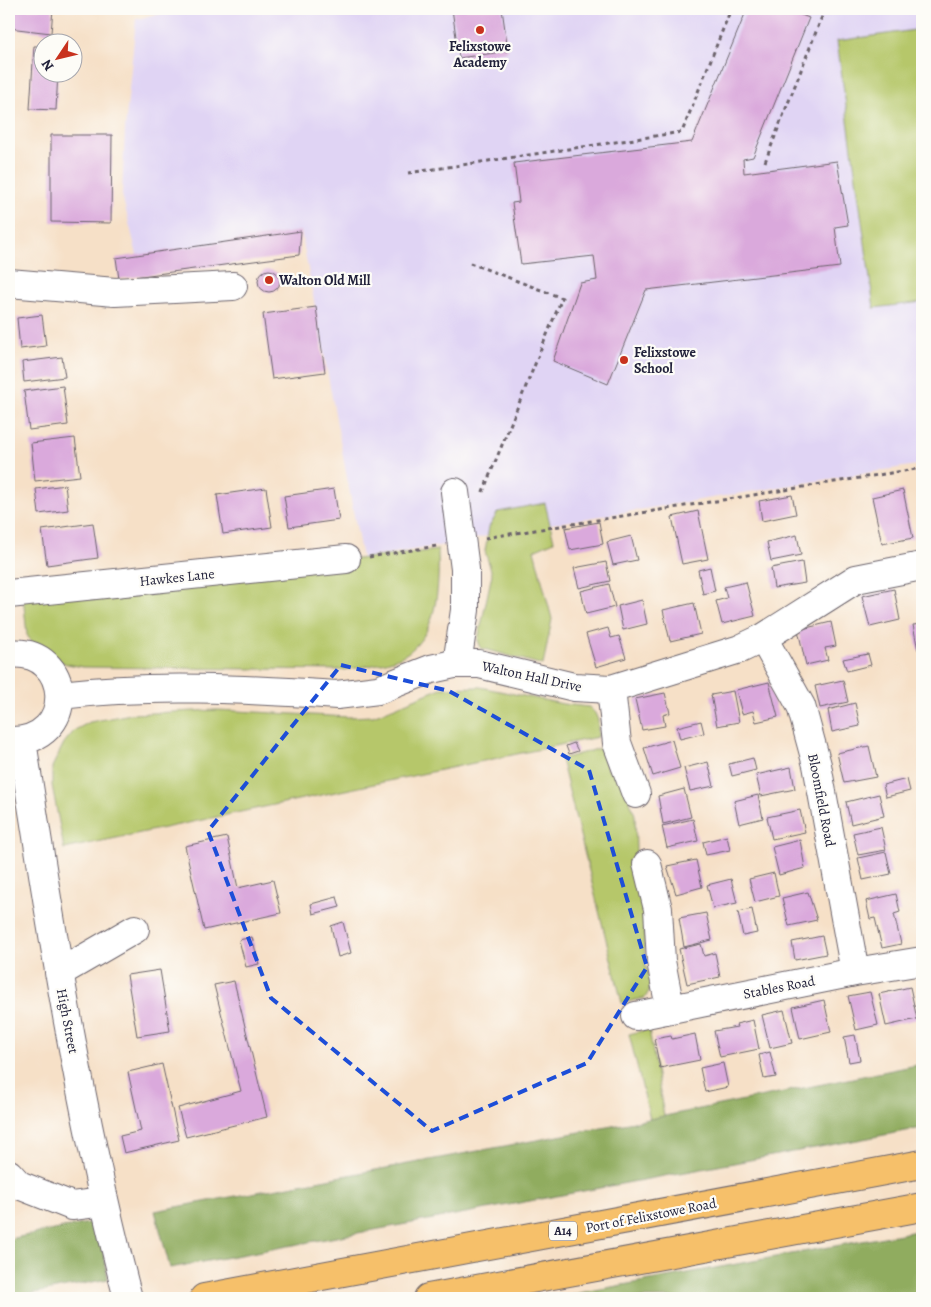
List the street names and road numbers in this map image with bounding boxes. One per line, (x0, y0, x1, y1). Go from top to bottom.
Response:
street label: Hawkes Lane (139, 564, 216, 591)
street label: Walton Hall Drive (479, 656, 584, 696)
street label: Bloomfield Road (803, 752, 840, 849)
street label: Stables Road (741, 971, 817, 1004)
street label: High Street (52, 987, 83, 1056)
street label: Port of Felixstowe Road (584, 1193, 719, 1237)
road number: A14 (549, 1222, 577, 1240)

